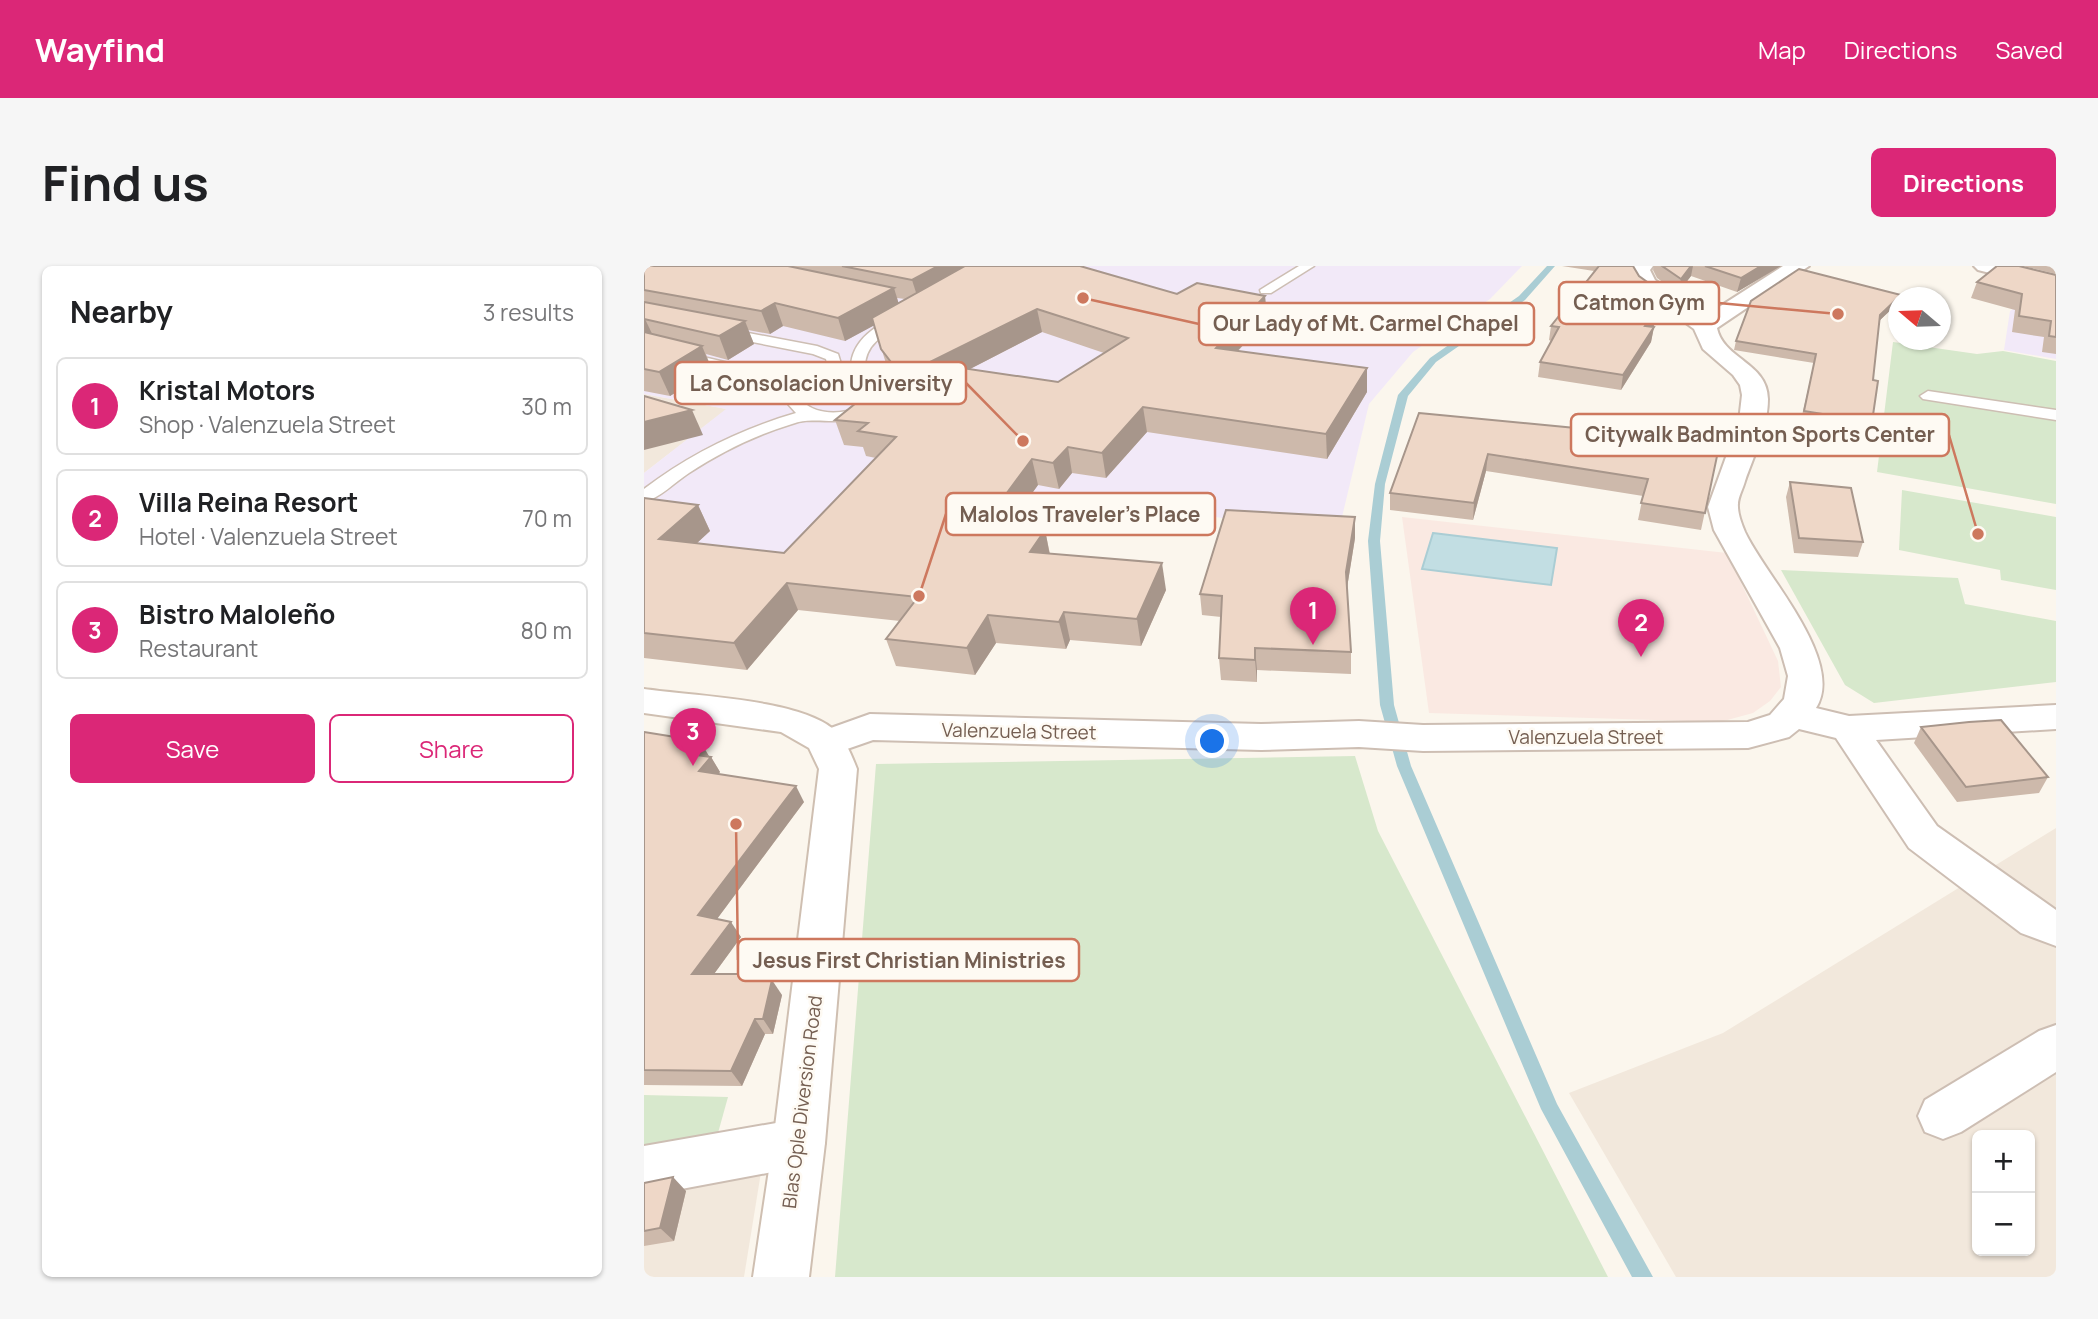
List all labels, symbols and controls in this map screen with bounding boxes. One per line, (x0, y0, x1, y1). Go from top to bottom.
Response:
text: Wayfind (35, 27, 165, 72)
text: Map (1758, 33, 1806, 66)
text: Directions (1844, 33, 1957, 66)
text: Saved (1995, 33, 2063, 66)
button: Directions (1871, 148, 2056, 217)
text: Find us (42, 149, 209, 216)
callout: Catmon Gym (1559, 282, 1719, 324)
north arrow (1888, 287, 1951, 350)
text: Catmon Gym (1573, 288, 1705, 316)
text: Nearby (70, 291, 173, 332)
text: 3 results (483, 296, 574, 328)
callout: Our Lady of Mt. Carmel Chapel (1199, 303, 1534, 345)
text: Our Lady of Mt. Carmel Chapel (1213, 309, 1519, 337)
callout: La Consolacion University (675, 362, 966, 404)
text: La Consolacion University (689, 369, 953, 397)
text: Kristal Motors (139, 372, 315, 408)
text: 1 (90, 390, 100, 422)
text: 30 m (521, 390, 572, 422)
text: Shop · Valenzuela Street (139, 408, 396, 440)
callout: Citywalk Badminton Sports Center (1571, 414, 1949, 456)
text: Citywalk Badminton Sports Center (1585, 420, 1935, 448)
text: Villa Reina Resort (139, 484, 358, 520)
callout: Malolos Traveler’s Place (946, 493, 1215, 535)
text: Malolos Traveler’s Place (960, 500, 1201, 528)
text: 2 (88, 502, 102, 534)
text: 70 m (522, 502, 572, 534)
text: Hotel · Valenzuela Street (139, 520, 398, 552)
pin: 1 (1290, 587, 1336, 645)
text: Bistro Maloleño (139, 596, 335, 632)
pin: 2 (1618, 599, 1664, 657)
text: 3 (88, 614, 102, 646)
text: 80 m (521, 614, 572, 646)
text: Restaurant (139, 632, 258, 664)
pin: 3 (670, 708, 716, 766)
button: Save (70, 714, 315, 783)
button: Share (329, 714, 574, 783)
street label: Valenzuela Street (941, 717, 1097, 745)
your location (1195, 724, 1229, 758)
street label: Valenzuela Street (1509, 724, 1663, 750)
callout: Jesus First Christian Ministries (738, 939, 1079, 981)
text: Jesus First Christian Ministries (752, 946, 1066, 974)
street label: Blas Ople Diversion Road (776, 994, 828, 1210)
map controls (1972, 1130, 2035, 1256)
button: + (1972, 1130, 2035, 1193)
button: − (1972, 1193, 2035, 1256)

